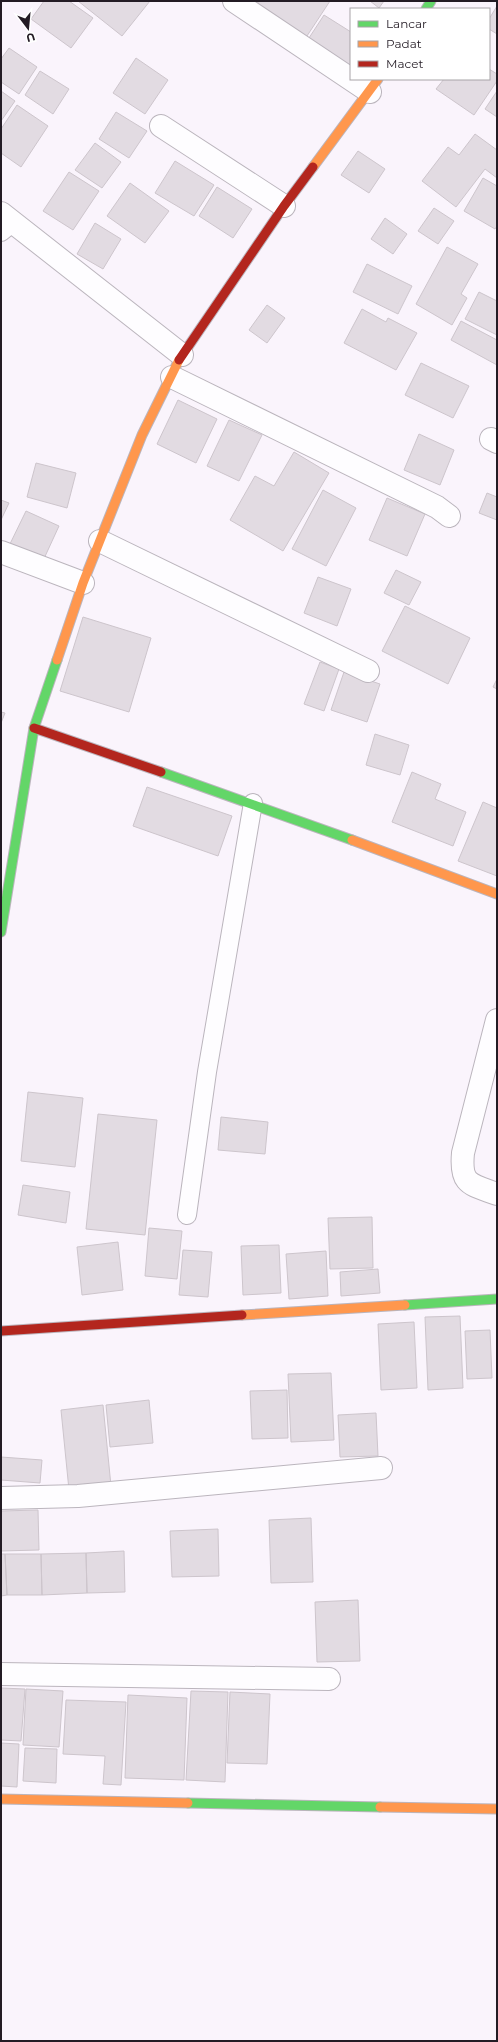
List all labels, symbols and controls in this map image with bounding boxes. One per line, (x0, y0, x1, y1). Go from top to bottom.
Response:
north arrow (8, 8, 48, 48)
legend (350, 8, 490, 80)
text: Lancar (386, 16, 427, 31)
text: U (25, 30, 37, 46)
text: Padat (386, 36, 422, 51)
text: Macet (386, 56, 423, 71)

